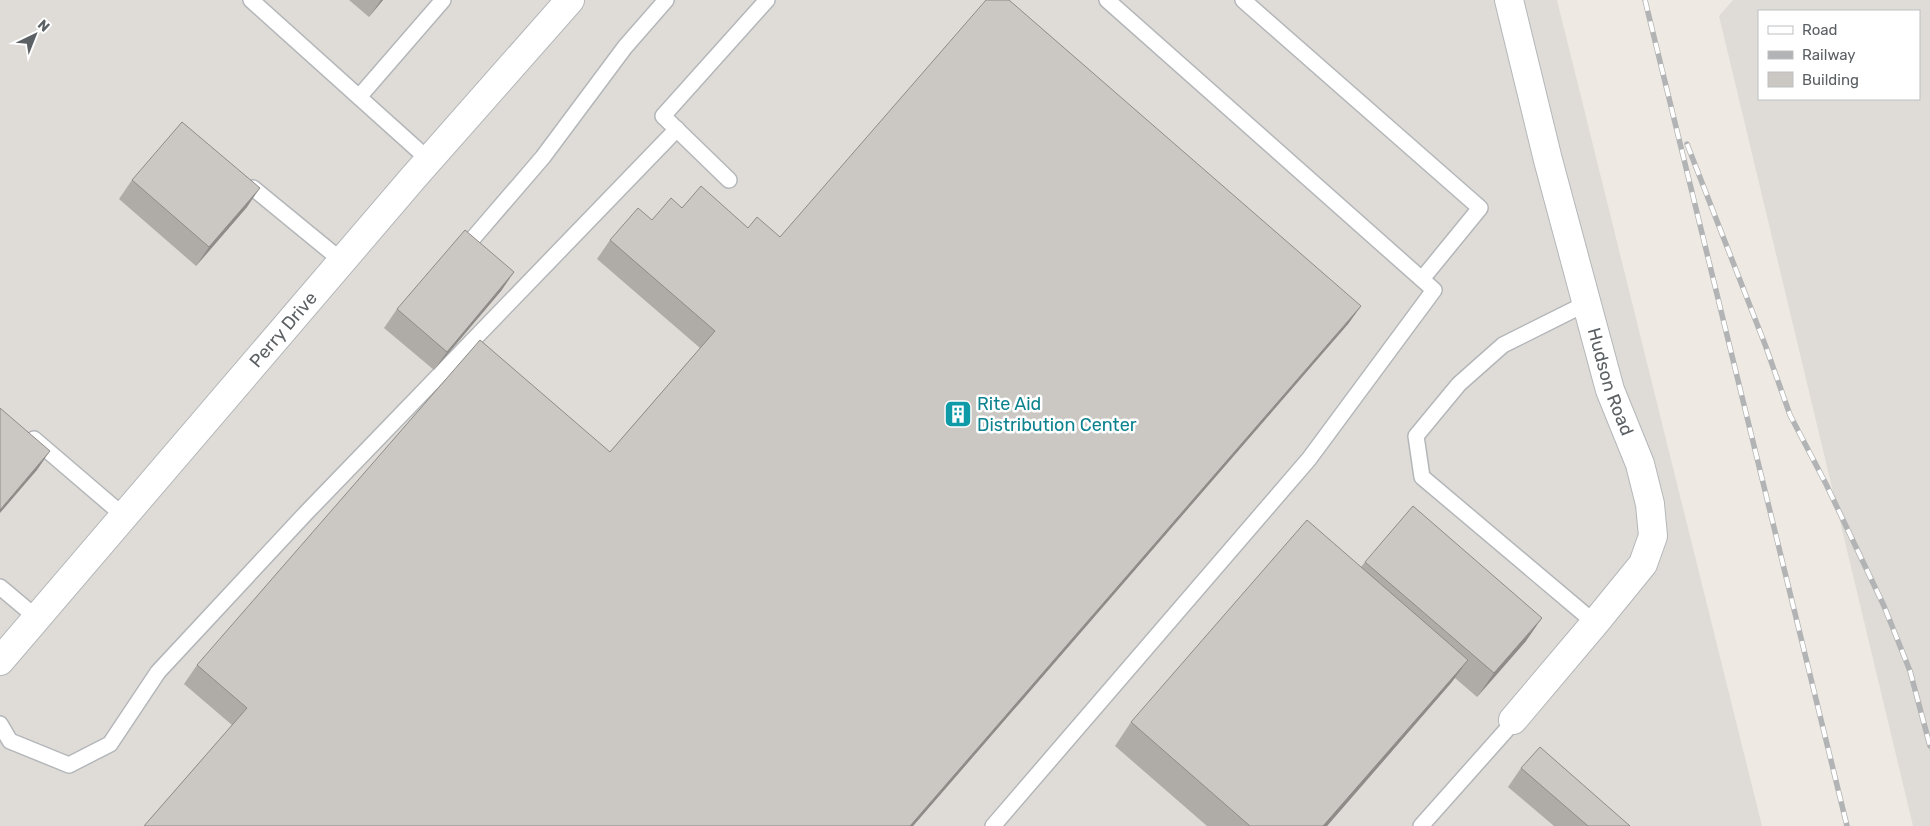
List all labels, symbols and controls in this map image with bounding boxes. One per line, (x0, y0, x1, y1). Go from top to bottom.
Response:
north arrow (10, 10, 60, 60)
legend (1758, 10, 1920, 100)
text: N (34, 16, 53, 36)
text: Road (1802, 21, 1838, 39)
text: Railway (1802, 46, 1856, 64)
text: Building (1802, 71, 1859, 89)
street label: Perry Drive (245, 287, 322, 372)
street label: Hudson Road (1583, 325, 1638, 439)
place label: Rite Aid Distribution Center (977, 393, 1137, 436)
building icon: Rite Aid Distribution Center (943, 399, 973, 429)

